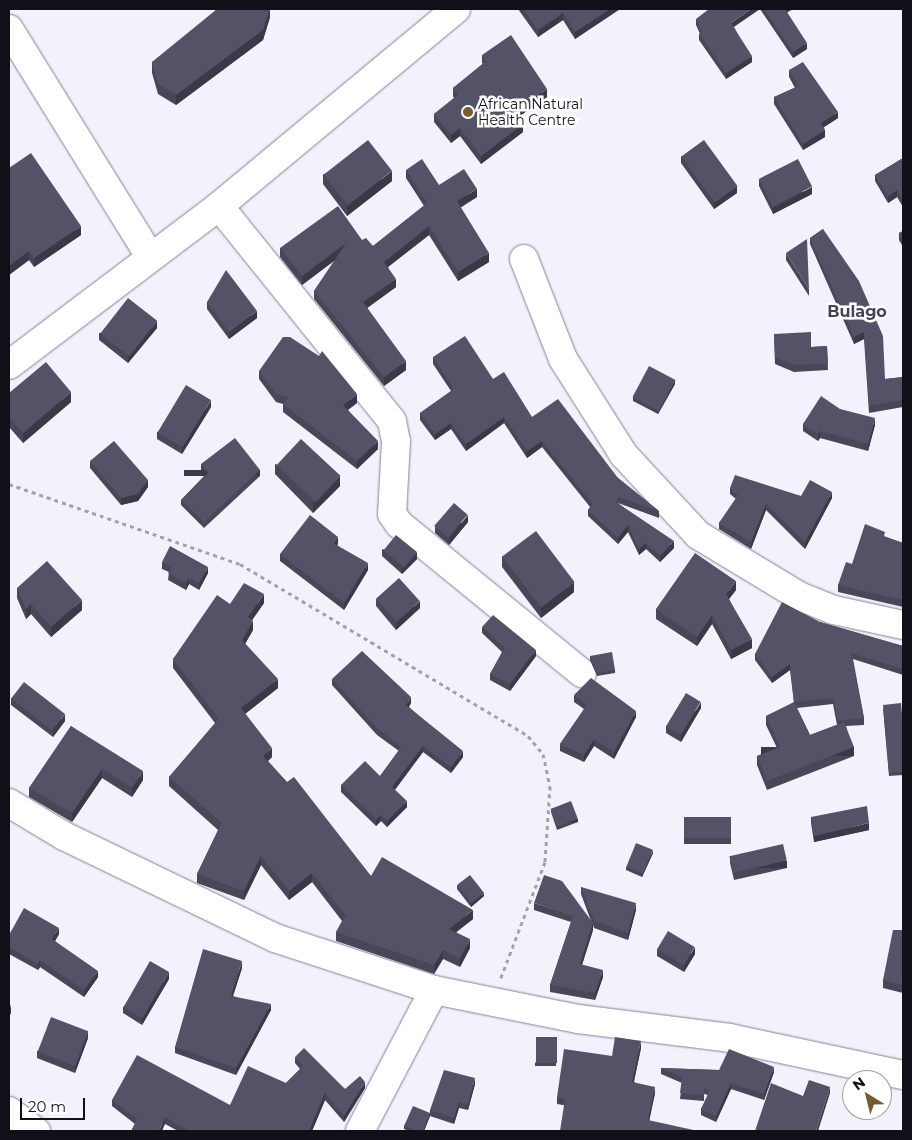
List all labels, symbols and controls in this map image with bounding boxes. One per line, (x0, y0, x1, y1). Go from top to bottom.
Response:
place label: African Natural Health Centre (478, 96, 583, 128)
marker: African Natural Health Centre (462, 106, 474, 118)
district label: Bulago (827, 302, 887, 322)
north arrow (842, 1070, 892, 1120)
text: N (849, 1073, 869, 1094)
scale bar (22, 1088, 88, 1120)
text: 20 m (28, 1097, 66, 1116)

